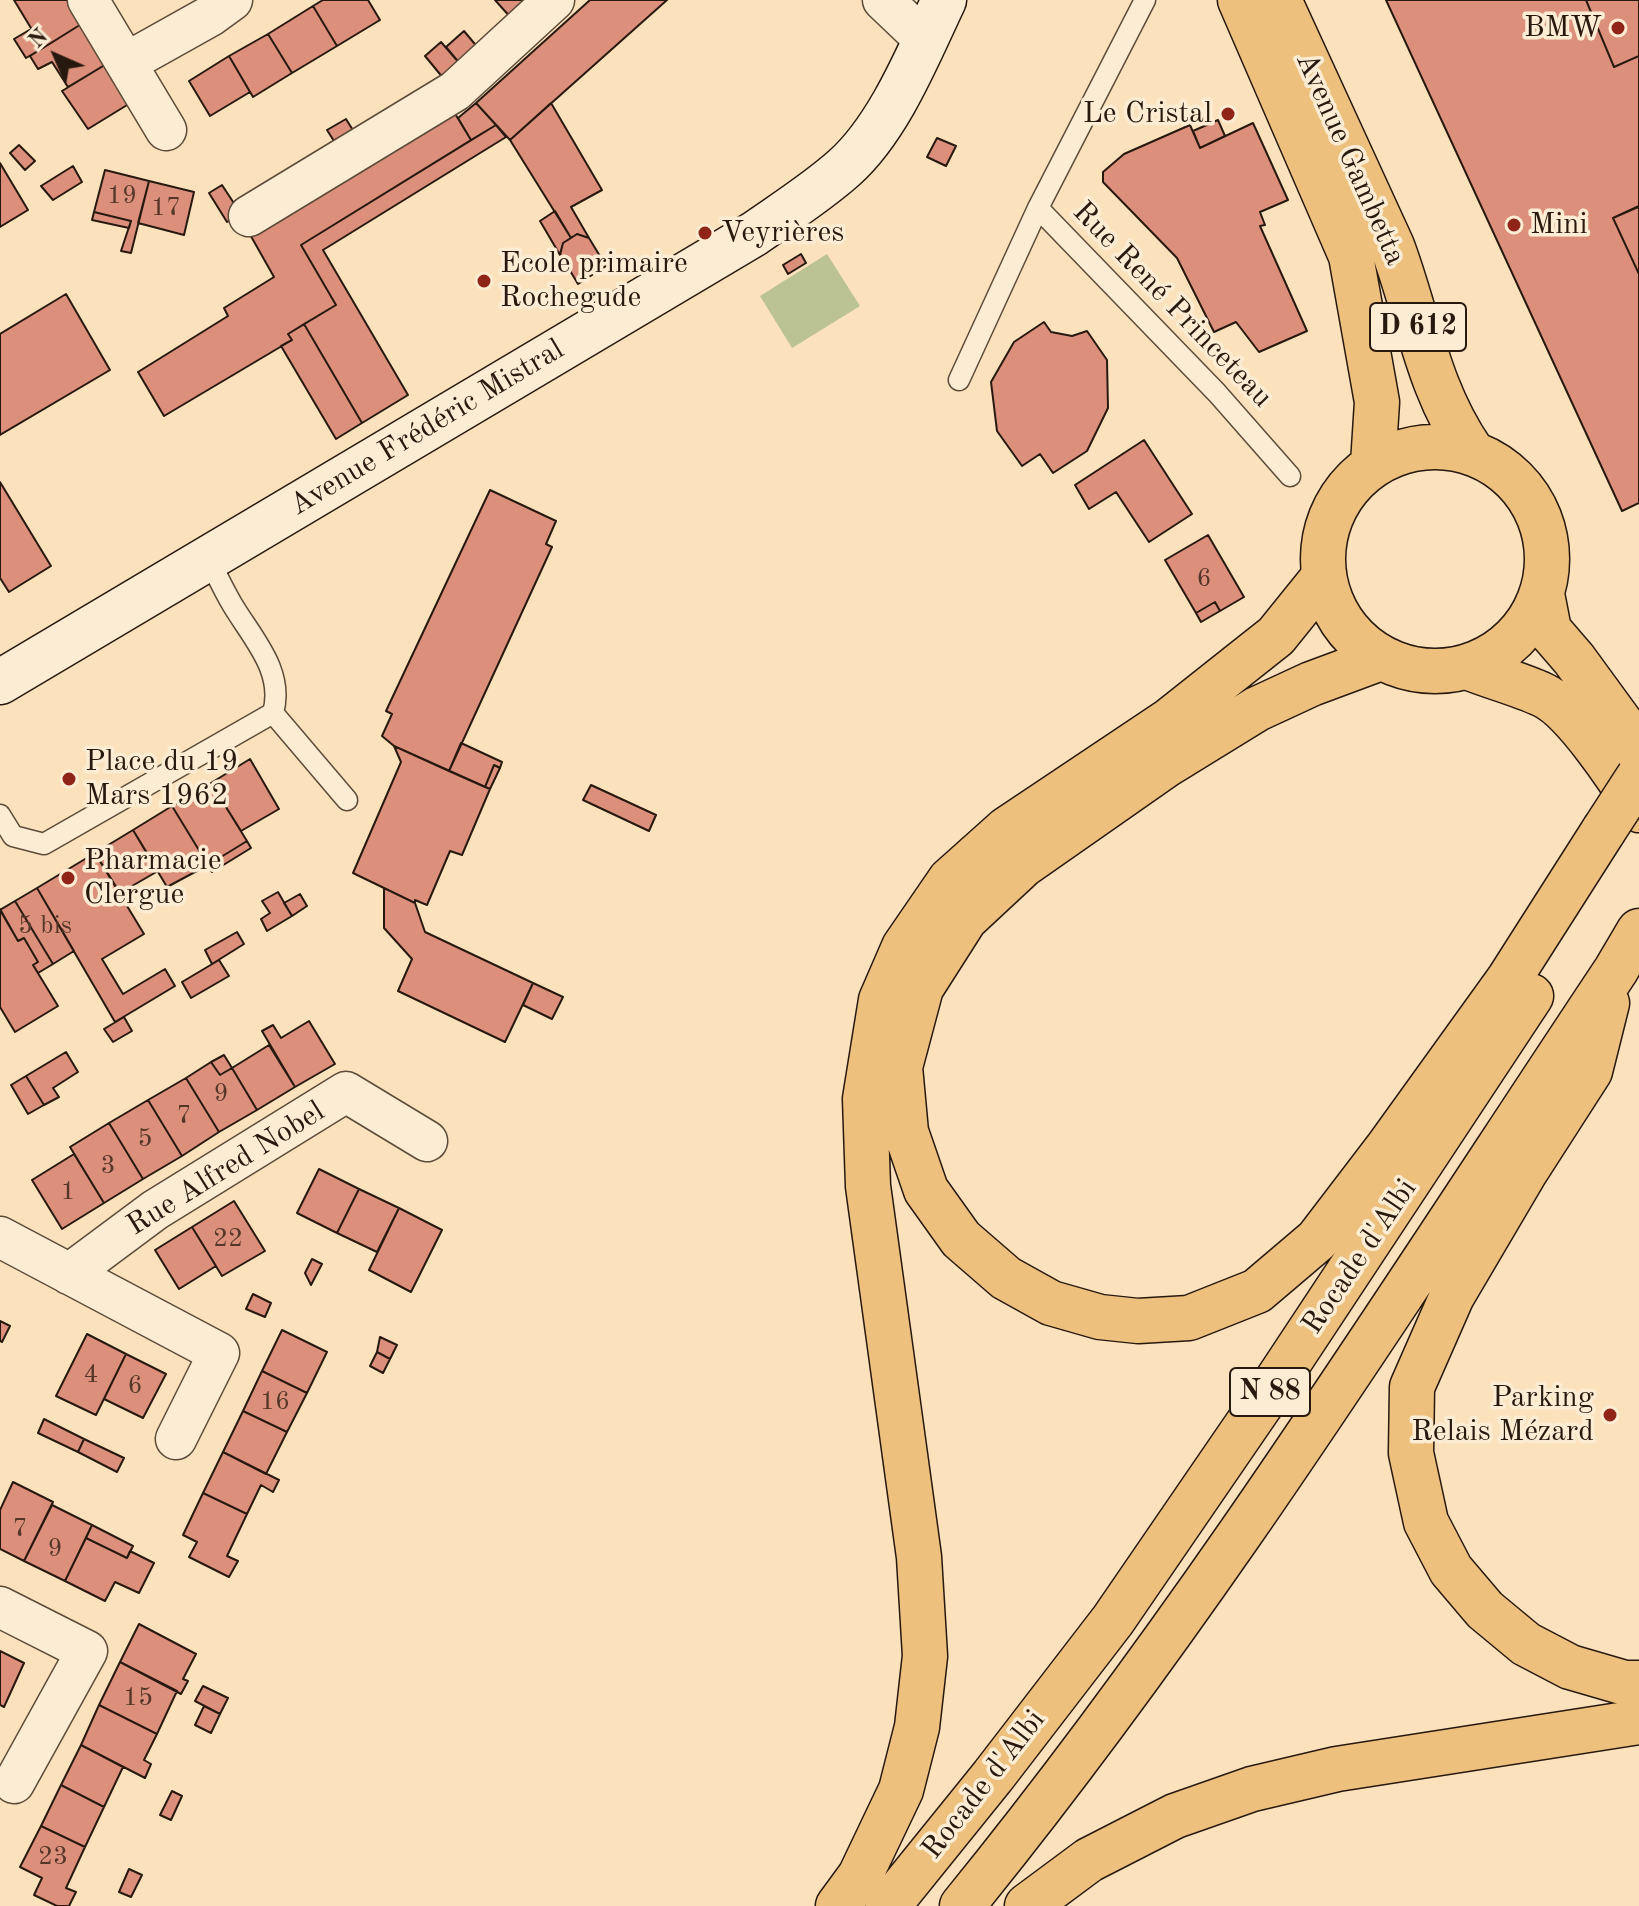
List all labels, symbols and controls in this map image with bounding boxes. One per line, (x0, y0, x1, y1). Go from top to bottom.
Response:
place label: BMW (1524, 10, 1602, 46)
north arrow (16, 16, 96, 96)
marker: BMW (1609, 19, 1627, 37)
text: N (25, 25, 53, 53)
street label: Avenue Gambetta (1287, 47, 1413, 271)
place label: Le Cristal (1083, 96, 1212, 132)
marker: Le Cristal (1219, 105, 1237, 123)
house number: 19 (107, 180, 137, 212)
house number: 17 (151, 192, 181, 224)
street label: Rue René Princeteau (1064, 195, 1280, 415)
place label: Mini (1530, 207, 1588, 243)
place label: Veyrières (721, 215, 844, 251)
marker: Mini (1505, 216, 1523, 234)
marker: Veyrières (696, 224, 714, 242)
place label: Ecole primaire Rochegude (500, 246, 688, 316)
marker: Ecole primaire Rochegude (475, 272, 493, 290)
road number: D 612 (1370, 303, 1466, 351)
street label: Avenue Frédéric Mistral (283, 332, 571, 524)
house number: 6 (1196, 563, 1212, 595)
place label: Place du 19 Mars 1962 (85, 744, 238, 814)
marker: Place du 19 Mars 1962 (60, 770, 78, 788)
place label: Pharmacie Clergue (84, 843, 221, 914)
marker: Pharmacie Clergue (59, 869, 77, 887)
house number: 5 bis (18, 910, 72, 942)
house number: 9 (213, 1078, 229, 1110)
street label: Rue Alfred Nobel (121, 1094, 331, 1244)
house number: 7 (176, 1100, 192, 1132)
house number: 5 (137, 1123, 153, 1155)
house number: 3 (100, 1150, 116, 1182)
street label: Rocade d'Albi (1295, 1173, 1425, 1341)
house number: 1 (60, 1176, 76, 1208)
house number: 22 (213, 1223, 243, 1255)
house number: 4 (83, 1359, 99, 1391)
road number: N 88 (1230, 1368, 1310, 1416)
house number: 6 (127, 1370, 143, 1402)
place label: Parking Relais Mézard (1411, 1380, 1594, 1450)
house number: 16 (260, 1386, 290, 1418)
marker: Parking Relais Mézard (1601, 1406, 1619, 1424)
house number: 7 (12, 1513, 28, 1545)
house number: 9 (47, 1533, 63, 1565)
house number: 15 (123, 1682, 153, 1714)
street label: Rocade d'Albi (915, 1703, 1053, 1867)
house number: 23 (38, 1841, 68, 1873)

